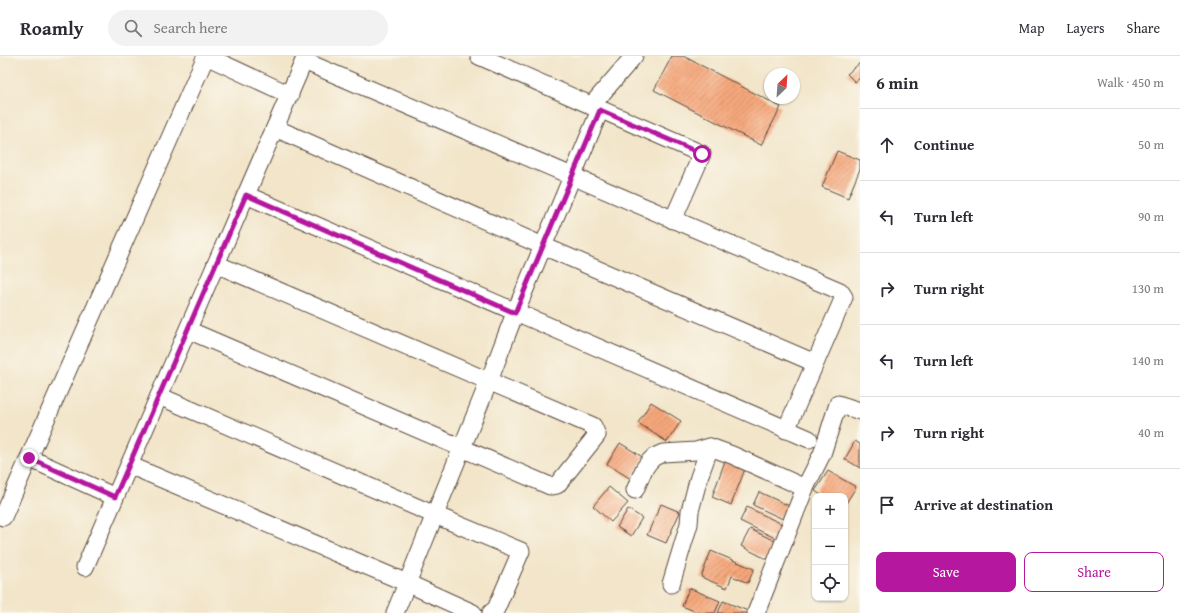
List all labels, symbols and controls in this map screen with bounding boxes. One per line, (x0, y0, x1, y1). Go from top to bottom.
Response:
search box (108, 10, 388, 46)
text: Roamly (20, 14, 84, 42)
icon: search (122, 17, 144, 39)
text: Search here (154, 17, 228, 38)
text: Map (1019, 18, 1045, 38)
text: Layers (1067, 18, 1105, 38)
text: Share (1127, 18, 1160, 38)
north arrow (764, 68, 800, 104)
text: 6 min (876, 70, 918, 95)
text: Walk · 450 m (1097, 73, 1164, 92)
icon: ahead (876, 134, 898, 156)
text: Continue (914, 134, 975, 155)
text: 50 m (1138, 135, 1164, 154)
route start (693, 145, 711, 163)
icon: left (876, 206, 898, 228)
text: Turn left (914, 206, 973, 227)
text: 90 m (1138, 207, 1164, 226)
icon: right (876, 278, 898, 300)
text: Turn right (914, 278, 985, 299)
text: 130 m (1132, 279, 1164, 298)
icon: left (876, 350, 898, 372)
text: Turn left (914, 350, 973, 371)
text: 140 m (1132, 351, 1164, 370)
icon: right (876, 422, 898, 444)
text: Turn right (914, 422, 985, 443)
text: 40 m (1138, 423, 1164, 442)
route end (20, 449, 38, 467)
map controls (812, 493, 848, 601)
button: + (812, 493, 848, 529)
icon: arrive (876, 494, 898, 516)
text: Arrive at destination (914, 494, 1053, 515)
button: − (812, 529, 848, 565)
button: Save (876, 552, 1016, 592)
button: Share (1024, 552, 1164, 592)
button: locate (812, 565, 848, 601)

